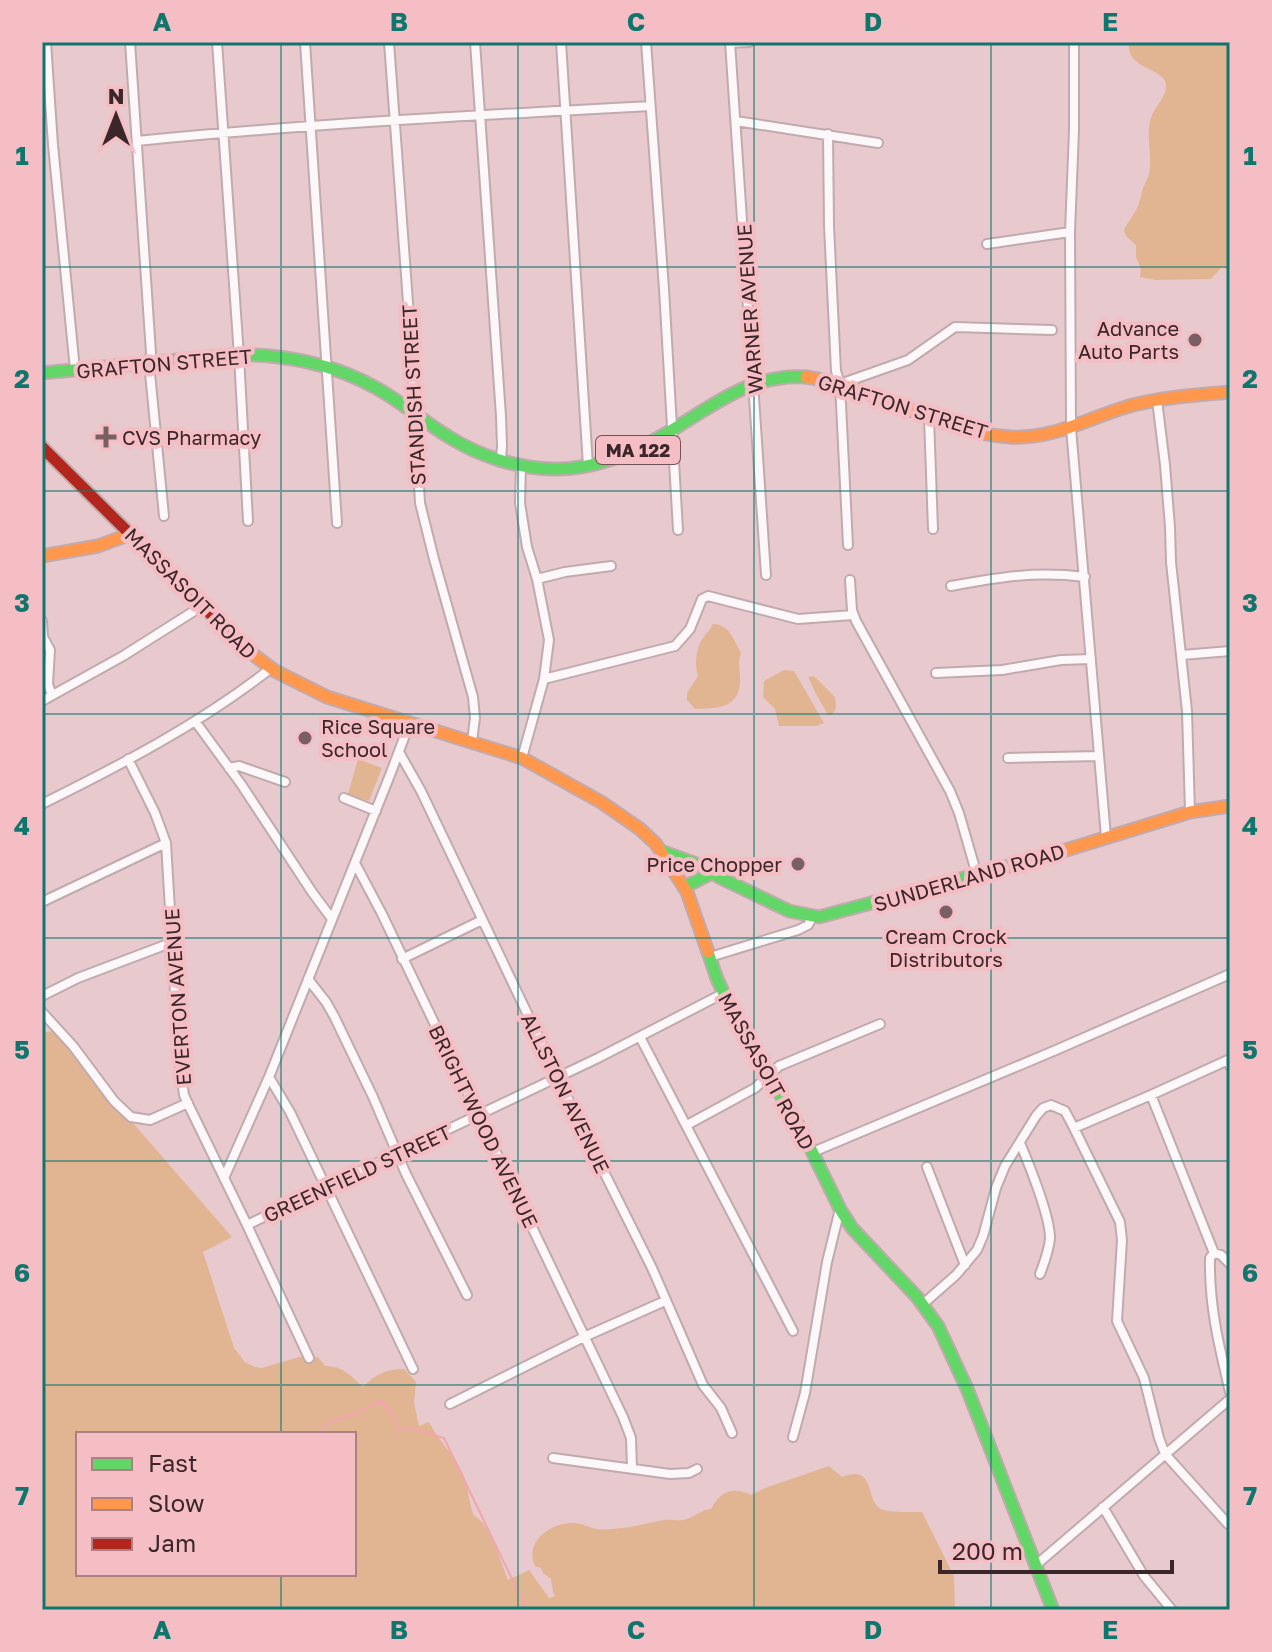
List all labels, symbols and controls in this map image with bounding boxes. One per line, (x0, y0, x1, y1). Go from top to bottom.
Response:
text: A (153, 6, 172, 37)
text: B (390, 6, 408, 37)
text: C (627, 6, 645, 37)
text: D (864, 6, 882, 37)
text: E (1102, 6, 1118, 37)
north arrow (76, 76, 156, 156)
text: N (108, 82, 124, 109)
text: 1 (15, 140, 29, 171)
text: 1 (1243, 140, 1257, 171)
street label: WARNER AVENUE (731, 223, 767, 395)
street label: STANDISH STREET (396, 304, 430, 486)
place label: Advance Auto Parts (1078, 316, 1179, 363)
marker: Advance Auto Parts (1186, 331, 1204, 349)
street label: GRAFTON STREET (75, 343, 253, 383)
text: 2 (14, 363, 30, 394)
text: 2 (1242, 363, 1258, 394)
street label: GRAFTON STREET (815, 369, 991, 443)
place label: CVS Pharmacy (122, 425, 261, 449)
marker: CVS Pharmacy (97, 428, 115, 446)
road number: MA 122 (596, 436, 680, 464)
street label: MASSASOIT ROAD (120, 522, 262, 664)
text: 3 (14, 587, 30, 618)
text: 3 (1242, 587, 1258, 618)
place label: Rice Square School (321, 714, 435, 761)
marker: Rice Square School (296, 729, 314, 747)
text: 4 (14, 810, 30, 841)
text: 4 (1242, 810, 1258, 841)
street label: SUNDERLAND ROAD (871, 838, 1067, 916)
place label: Price Chopper (646, 852, 782, 876)
marker: Price Chopper (789, 855, 807, 873)
marker: Cream Crock Distributors (937, 903, 955, 921)
street label: EVERTON AVENUE (159, 908, 195, 1086)
place label: Cream Crock Distributors (885, 924, 1007, 971)
street label: MASSASOIT ROAD (714, 988, 820, 1154)
street label: ALLSTON AVENUE (517, 1009, 615, 1177)
street label: BRIGHTWOOD AVENUE (424, 1021, 544, 1231)
text: 5 (14, 1034, 30, 1065)
text: 5 (1242, 1034, 1258, 1065)
street label: GREENFIELD STREET (260, 1119, 454, 1227)
text: 6 (14, 1257, 30, 1288)
text: 6 (1242, 1257, 1258, 1288)
legend (76, 1432, 356, 1576)
text: Fast (148, 1448, 198, 1477)
text: 7 (15, 1480, 29, 1511)
text: 7 (1243, 1480, 1257, 1511)
text: Slow (148, 1488, 204, 1517)
scale bar (940, 1524, 1172, 1574)
text: Jam (148, 1528, 196, 1557)
text: 200 m (952, 1536, 1023, 1565)
text: A (153, 1614, 172, 1645)
text: B (390, 1614, 408, 1645)
text: C (627, 1614, 645, 1645)
text: D (864, 1614, 882, 1645)
text: E (1102, 1614, 1118, 1645)

